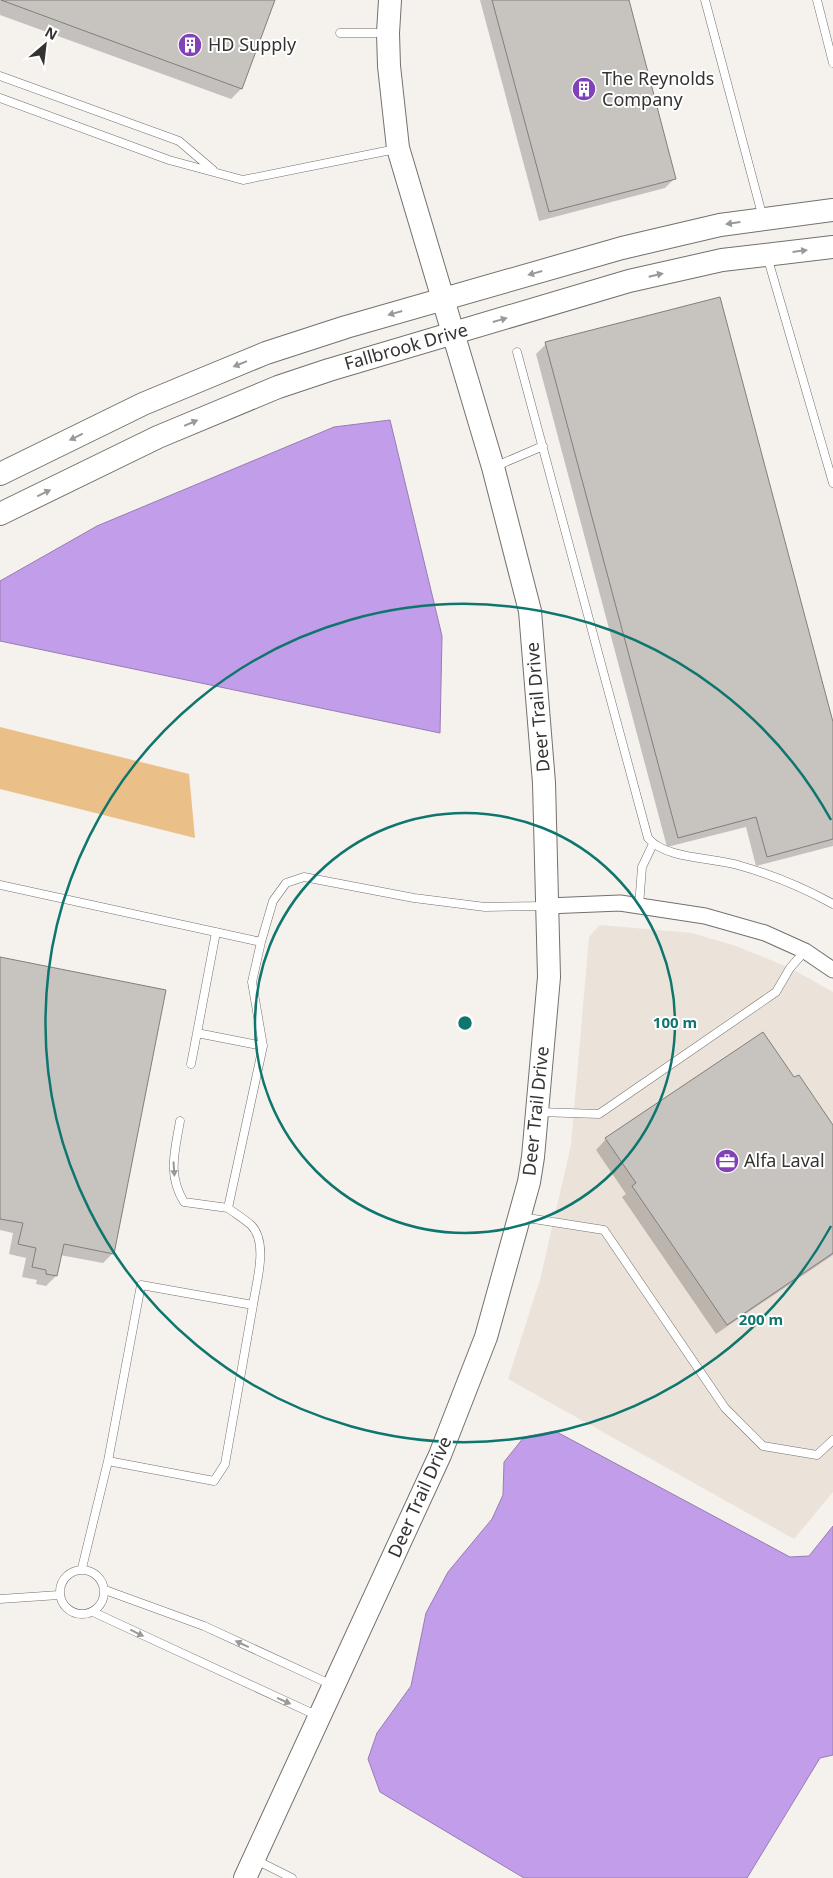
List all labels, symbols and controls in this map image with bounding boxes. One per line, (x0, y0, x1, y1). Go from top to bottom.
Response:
north arrow (20, 20, 70, 70)
text: N (42, 22, 61, 44)
building icon: HD Supply (177, 32, 203, 58)
place label: HD Supply (208, 32, 297, 56)
place label: The Reynolds Company (602, 66, 714, 111)
building icon: The Reynolds Company (571, 76, 597, 102)
one-way arrow (724, 220, 740, 228)
one-way arrow (792, 247, 808, 255)
one-way arrow (528, 269, 543, 277)
one-way arrow (648, 271, 663, 279)
one-way arrow (387, 310, 402, 318)
one-way arrow (492, 315, 507, 323)
street label: Fallbrook Drive (341, 317, 470, 375)
one-way arrow (233, 360, 248, 368)
one-way arrow (184, 418, 198, 426)
one-way arrow (69, 433, 83, 441)
one-way arrow (37, 489, 51, 497)
street label: Deer Trail Drive (519, 641, 555, 773)
text: 100 m (653, 1012, 697, 1032)
centre of rings (456, 1014, 474, 1032)
street label: Deer Trail Drive (516, 1045, 554, 1177)
office icon: Alfa Laval (714, 1148, 740, 1174)
place label: Alfa Laval (744, 1148, 825, 1172)
one-way arrow (171, 1161, 179, 1177)
text: 200 m (739, 1309, 783, 1329)
street label: Deer Trail Drive (382, 1432, 457, 1561)
one-way arrow (129, 1629, 144, 1638)
one-way arrow (235, 1640, 249, 1648)
one-way arrow (277, 1698, 291, 1706)

